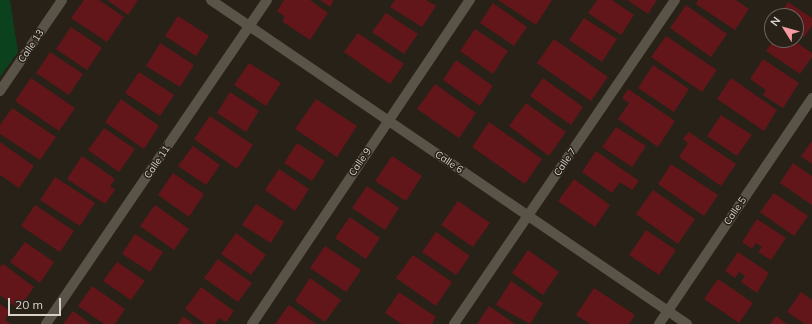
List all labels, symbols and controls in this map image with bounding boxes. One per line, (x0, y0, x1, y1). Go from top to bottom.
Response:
north arrow (764, 8, 804, 48)
text: N (767, 14, 783, 29)
street label: Calle 13 (16, 27, 46, 65)
street label: Calle 11 (142, 143, 172, 181)
street label: Calle 9 (346, 146, 374, 178)
street label: Calle 7 (551, 146, 579, 178)
street label: Calle 6 (433, 148, 465, 176)
street label: Calle 5 (721, 195, 749, 227)
scale bar (10, 290, 63, 316)
text: 20 m (15, 297, 43, 312)

